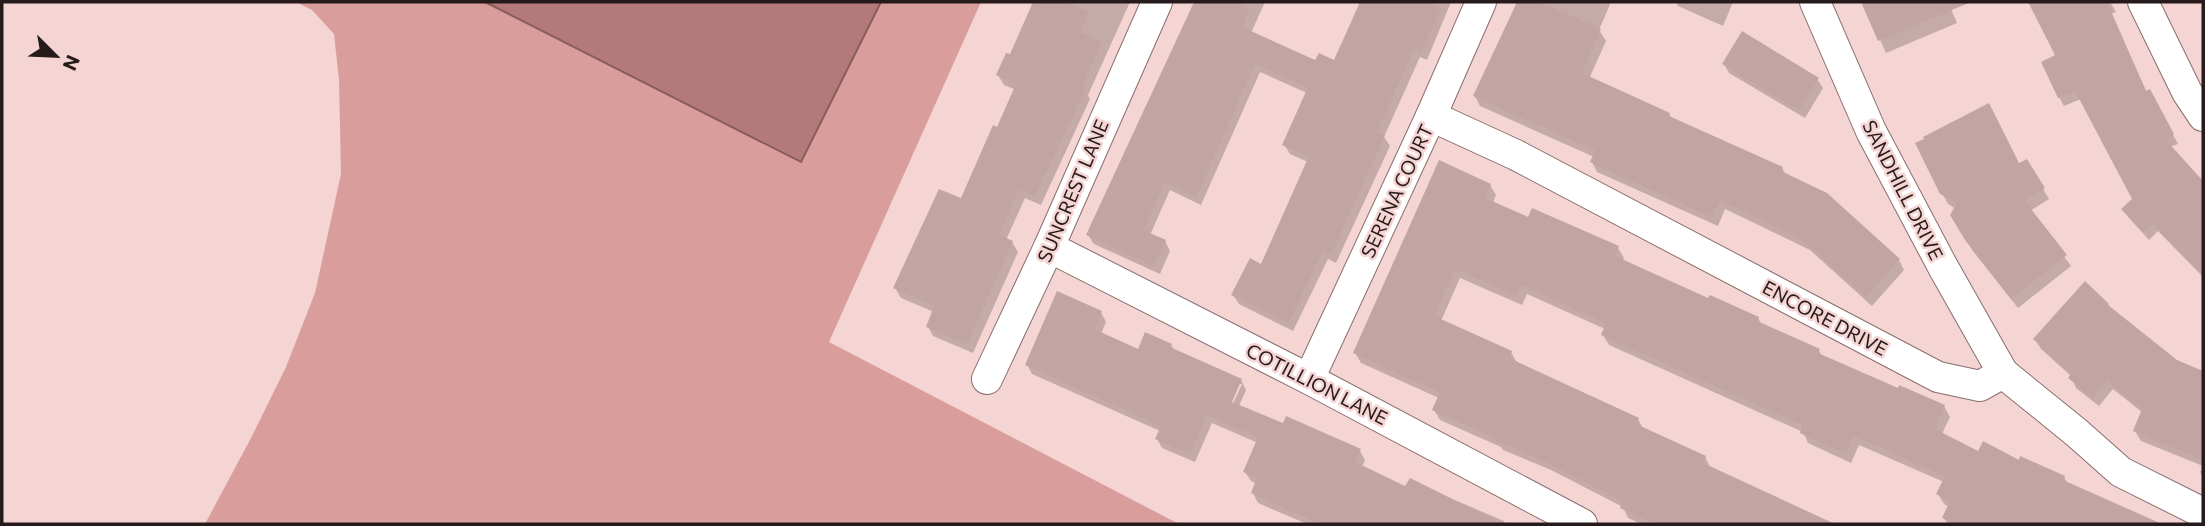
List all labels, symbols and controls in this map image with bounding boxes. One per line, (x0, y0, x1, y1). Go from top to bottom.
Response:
north arrow (21, 21, 91, 91)
text: N (59, 52, 85, 74)
street label: SUNCREST LANE (1032, 116, 1113, 266)
street label: SANDHILL DRIVE (1858, 116, 1949, 264)
street label: SERENA COURT (1356, 120, 1437, 261)
street label: ENCORE DRIVE (1759, 275, 1892, 360)
street label: COTILLION LANE (1243, 338, 1392, 429)

